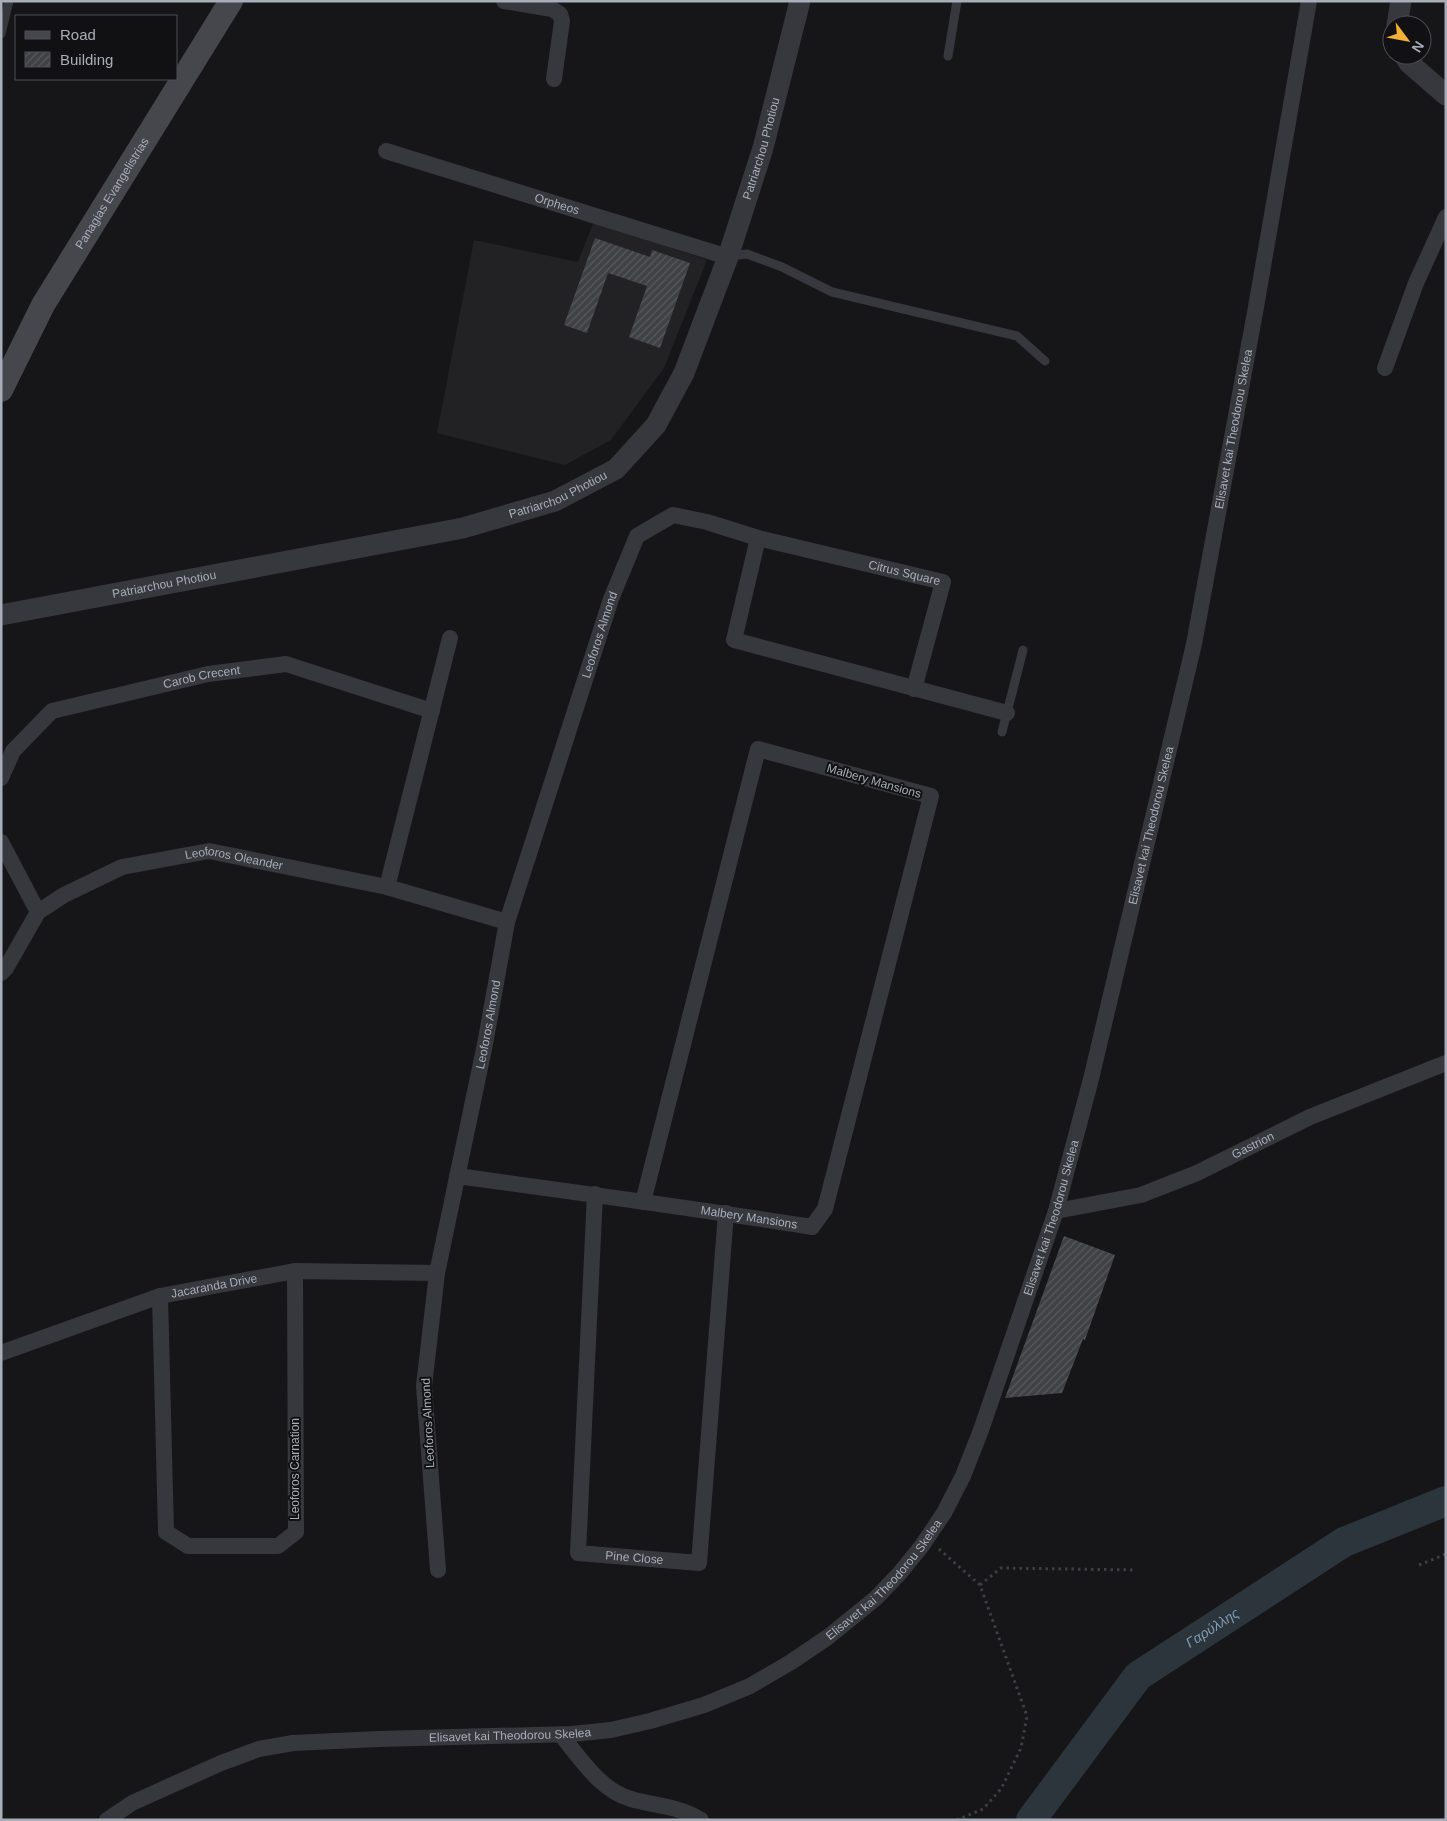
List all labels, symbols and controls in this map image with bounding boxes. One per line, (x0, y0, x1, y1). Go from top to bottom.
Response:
legend (15, 15, 178, 80)
north arrow (1382, 15, 1432, 65)
text: Road (60, 26, 96, 43)
text: N (1409, 38, 1427, 55)
text: Building (60, 51, 113, 68)
street label: Patriarchou Photiou (740, 96, 782, 201)
street label: Panagias Evangelistrias (72, 135, 152, 252)
street label: Orpheos (533, 190, 581, 218)
street label: Elisavet kai Theodorou Skelea (1212, 348, 1255, 510)
street label: Patriarchou Photiou (507, 468, 609, 521)
street label: Citrus Square (867, 558, 942, 588)
street label: Patriarchou Photiou (111, 568, 217, 601)
street label: Leoforos Almond (579, 589, 620, 680)
street label: Carob Crecent (162, 663, 242, 691)
street label: Elisavet kai Theodorou Skelea (1126, 745, 1177, 906)
street label: Malbery Mansions (825, 761, 923, 801)
street label: Leoforos Oleander (184, 844, 284, 873)
street label: Leoforos Almond (473, 979, 503, 1070)
street label: Gastrion (1229, 1129, 1276, 1162)
street label: Elisavet kai Theodorou Skelea (1021, 1138, 1082, 1297)
street label: Malbery Mansions (700, 1203, 798, 1232)
street label: Jacaranda Drive (170, 1271, 259, 1301)
street label: Leoforos Almond (419, 1378, 437, 1468)
street label: Leoforos Carnation (288, 1418, 302, 1520)
street label: Elisavet kai Theodorou Skelea (823, 1517, 945, 1643)
street label: Pine Close (605, 1548, 664, 1567)
water label: Γαρύλλης (1183, 1605, 1242, 1651)
street label: Elisavet kai Theodorou Skelea (429, 1725, 592, 1745)

